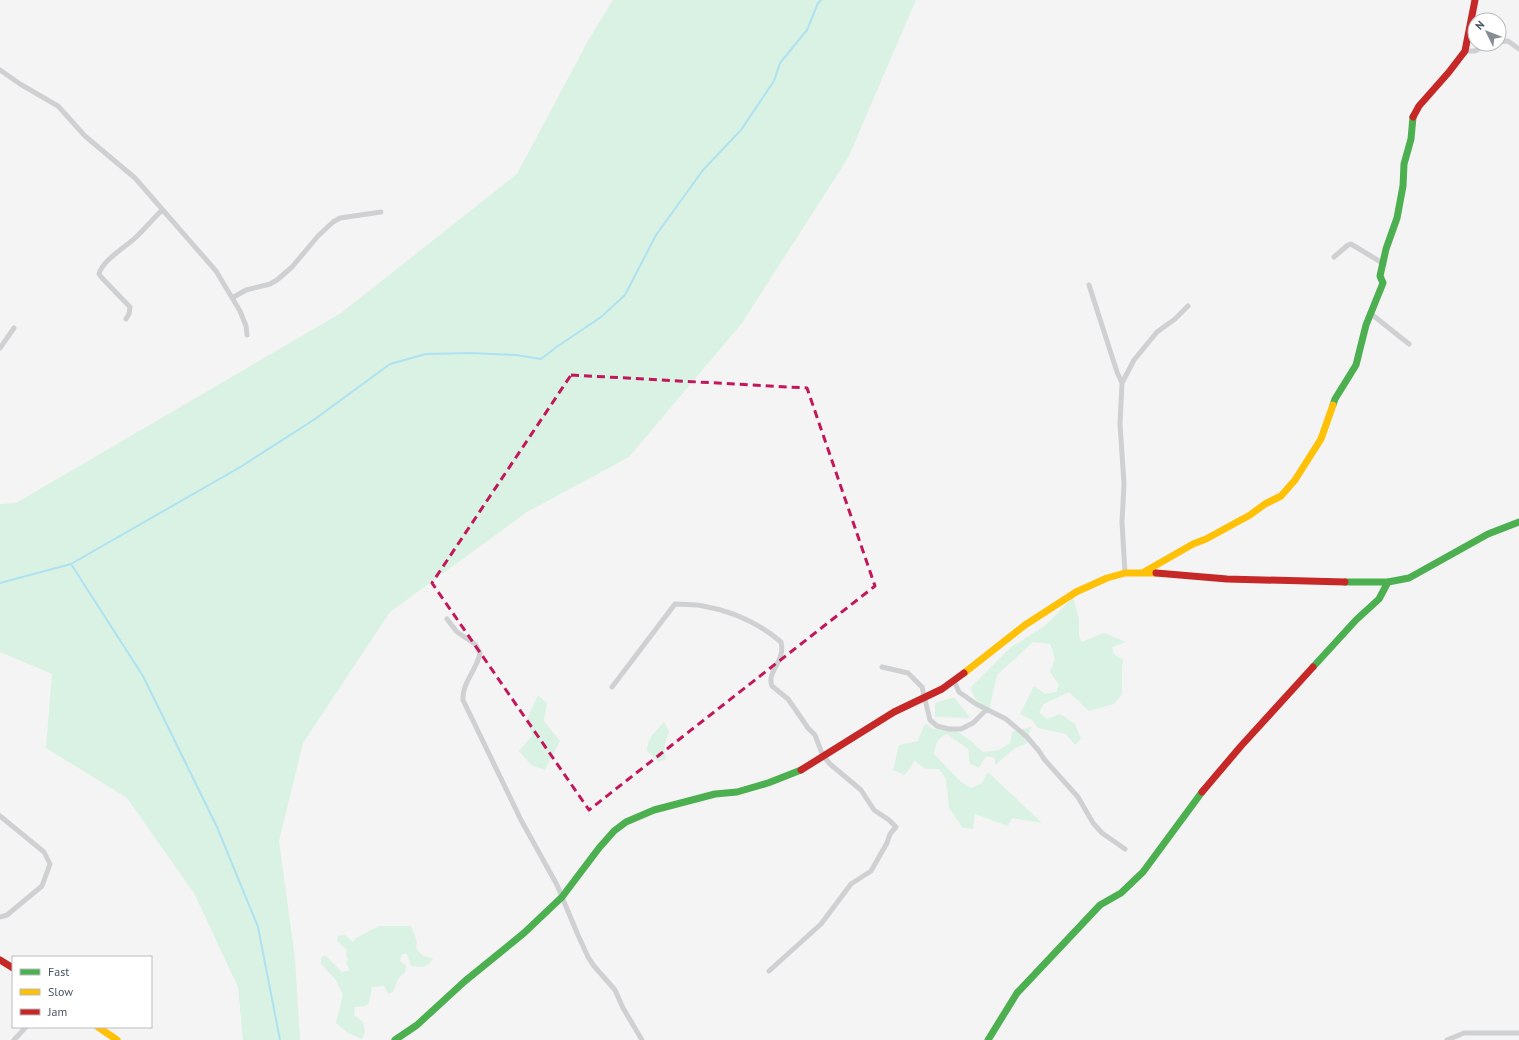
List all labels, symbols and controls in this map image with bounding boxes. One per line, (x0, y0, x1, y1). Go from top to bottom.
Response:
north arrow (1467, 12, 1507, 52)
text: N (1472, 18, 1487, 33)
legend (12, 956, 152, 1028)
text: Fast (48, 964, 69, 979)
text: Slow (48, 984, 73, 999)
text: Jam (47, 1004, 67, 1019)

